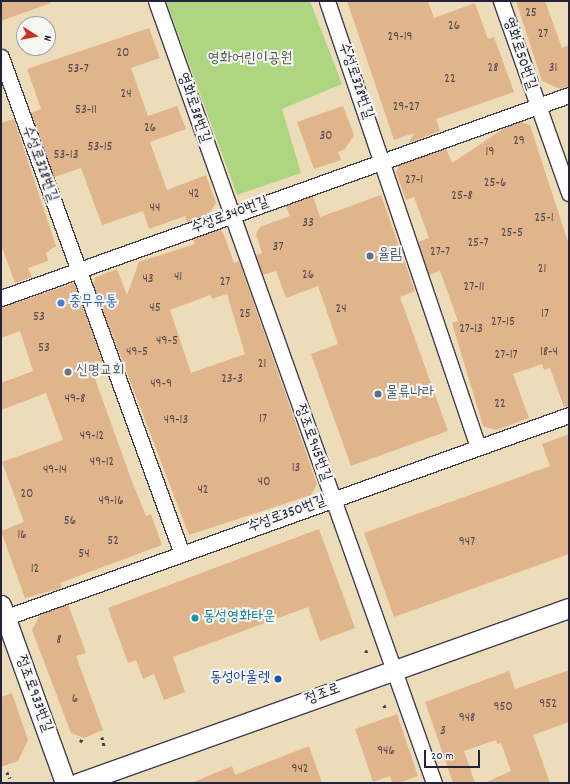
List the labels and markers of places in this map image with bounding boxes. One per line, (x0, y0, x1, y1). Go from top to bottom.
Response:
place label: 율림 (378, 247, 402, 265)
marker: 율림 (365, 251, 375, 261)
place label: 충무유통 (69, 294, 117, 312)
marker: 충무유통 (56, 298, 66, 308)
place label: 신명교회 (76, 363, 124, 381)
marker: 신명교회 (63, 367, 73, 377)
place label: 물류나라 (386, 385, 434, 403)
marker: 물류나라 (373, 389, 383, 399)
place label: 동성영화타운 (203, 609, 275, 627)
marker: 동성영화타운 (190, 613, 200, 623)
place label: 동성아울렛 (210, 670, 270, 688)
marker: 동성아울렛 (273, 674, 283, 684)

